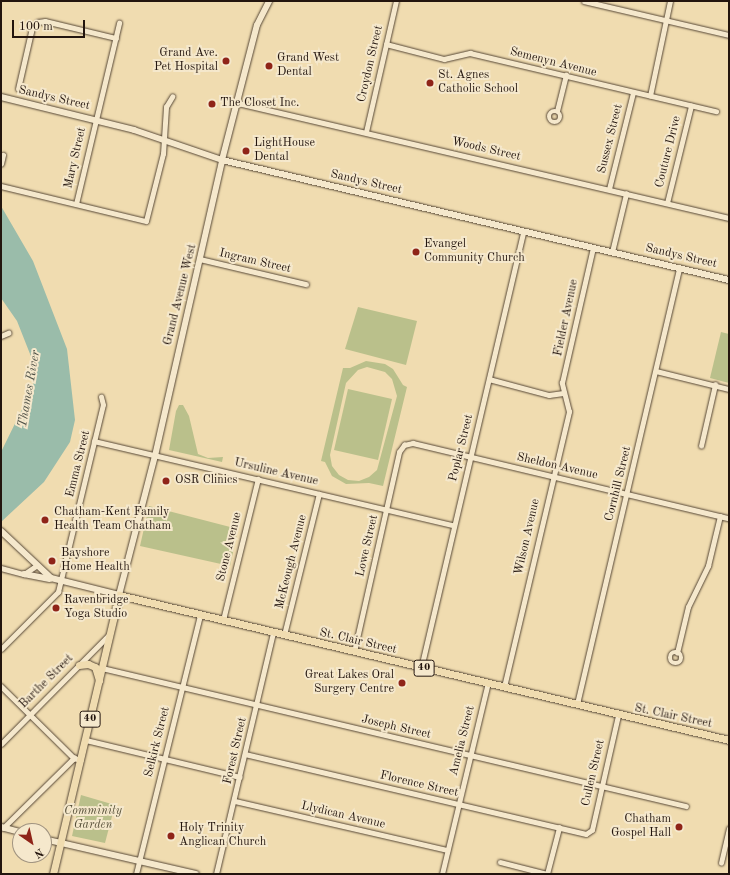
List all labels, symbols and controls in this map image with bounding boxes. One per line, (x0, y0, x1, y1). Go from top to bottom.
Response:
scale bar (14, 12, 87, 38)
text: 100 m (19, 21, 53, 33)
street label: Croydon Street (355, 24, 387, 104)
street label: Semenyn Avenue (508, 45, 598, 81)
place label: Grand Ave. Pet Hospital (154, 47, 218, 75)
place label: Grand West Dental (277, 52, 339, 80)
marker: Grand Ave. Pet Hospital (221, 56, 231, 66)
marker: Grand West Dental (264, 61, 274, 71)
place label: St. Agnes Catholic School (438, 69, 518, 97)
marker: St. Agnes Catholic School (425, 78, 435, 88)
street label: Sandys Street (17, 84, 91, 114)
place label: The Closet Inc. (220, 97, 299, 111)
marker: The Closet Inc. (207, 99, 217, 109)
street label: Sussex Street (595, 103, 627, 175)
street label: Couture Drive (653, 115, 685, 189)
street label: Mary Street (62, 126, 90, 190)
street label: Woods Street (450, 135, 522, 165)
place label: LightHouse Dental (254, 137, 315, 165)
marker: LightHouse Dental (241, 146, 251, 156)
street label: Sandys Street (329, 168, 403, 198)
place label: Evangel Community Church (424, 238, 525, 266)
street label: Sandys Street (644, 242, 718, 272)
street label: Grand Avenue West (161, 243, 201, 347)
street label: Ingram Street (218, 247, 292, 277)
marker: Evangel Community Church (411, 247, 421, 257)
street label: Fielder Avenue (552, 278, 582, 358)
water label: Thames River (16, 349, 44, 429)
street label: Poplar Street (447, 413, 477, 483)
street label: Emma Street (64, 429, 94, 499)
street label: Cornhill Street (603, 445, 635, 523)
street label: Sheldon Avenue (515, 451, 599, 483)
street label: Ursuline Avenue (233, 456, 319, 490)
place label: OSR Clinics (175, 474, 237, 488)
marker: OSR Clinics (160, 475, 172, 487)
street label: Wilson Avenue (512, 497, 544, 577)
place label: Chatham-Kent Family Health Team Chatham (54, 506, 171, 534)
street label: Stone Avenue (214, 511, 246, 583)
street label: McKeough Avenue (273, 513, 311, 611)
marker: Chatham-Kent Family Health Team Chatham (39, 514, 51, 526)
street label: Lowe Street (354, 514, 382, 578)
place label: Bayshore Home Health (61, 547, 130, 575)
marker: Bayshore Home Health (46, 555, 58, 567)
place label: Ravenbridge Yoga Studio (64, 594, 128, 622)
marker: Ravenbridge Yoga Studio (51, 603, 61, 613)
street label: St. Clair Street (318, 626, 398, 658)
street label: Barthe Street (17, 652, 77, 712)
road number: 40 (413, 659, 435, 677)
place label: Great Lakes Oral Surgery Centre (305, 669, 394, 697)
marker: Great Lakes Oral Surgery Centre (397, 678, 407, 688)
street label: St. Clair Street (633, 702, 713, 732)
street label: Amelia Street (447, 704, 479, 778)
street label: Selkirk Street (142, 705, 174, 779)
road number: 40 (79, 710, 101, 728)
street label: Joseph Street (360, 713, 432, 743)
street label: Forest Street (221, 716, 251, 786)
street label: Cullen Street (579, 738, 609, 808)
street label: Florence Street (378, 769, 460, 801)
street label: Llydican Avenue (300, 799, 386, 833)
park label: Comminity Garden (64, 805, 122, 833)
place label: Chatham Gospel Hall (611, 813, 671, 841)
place label: Holy Trinity Anglican Church (179, 822, 266, 850)
marker: Chatham Gospel Hall (674, 822, 684, 832)
north arrow (12, 823, 52, 863)
marker: Holy Trinity Anglican Church (166, 831, 176, 841)
text: N (32, 846, 45, 859)

